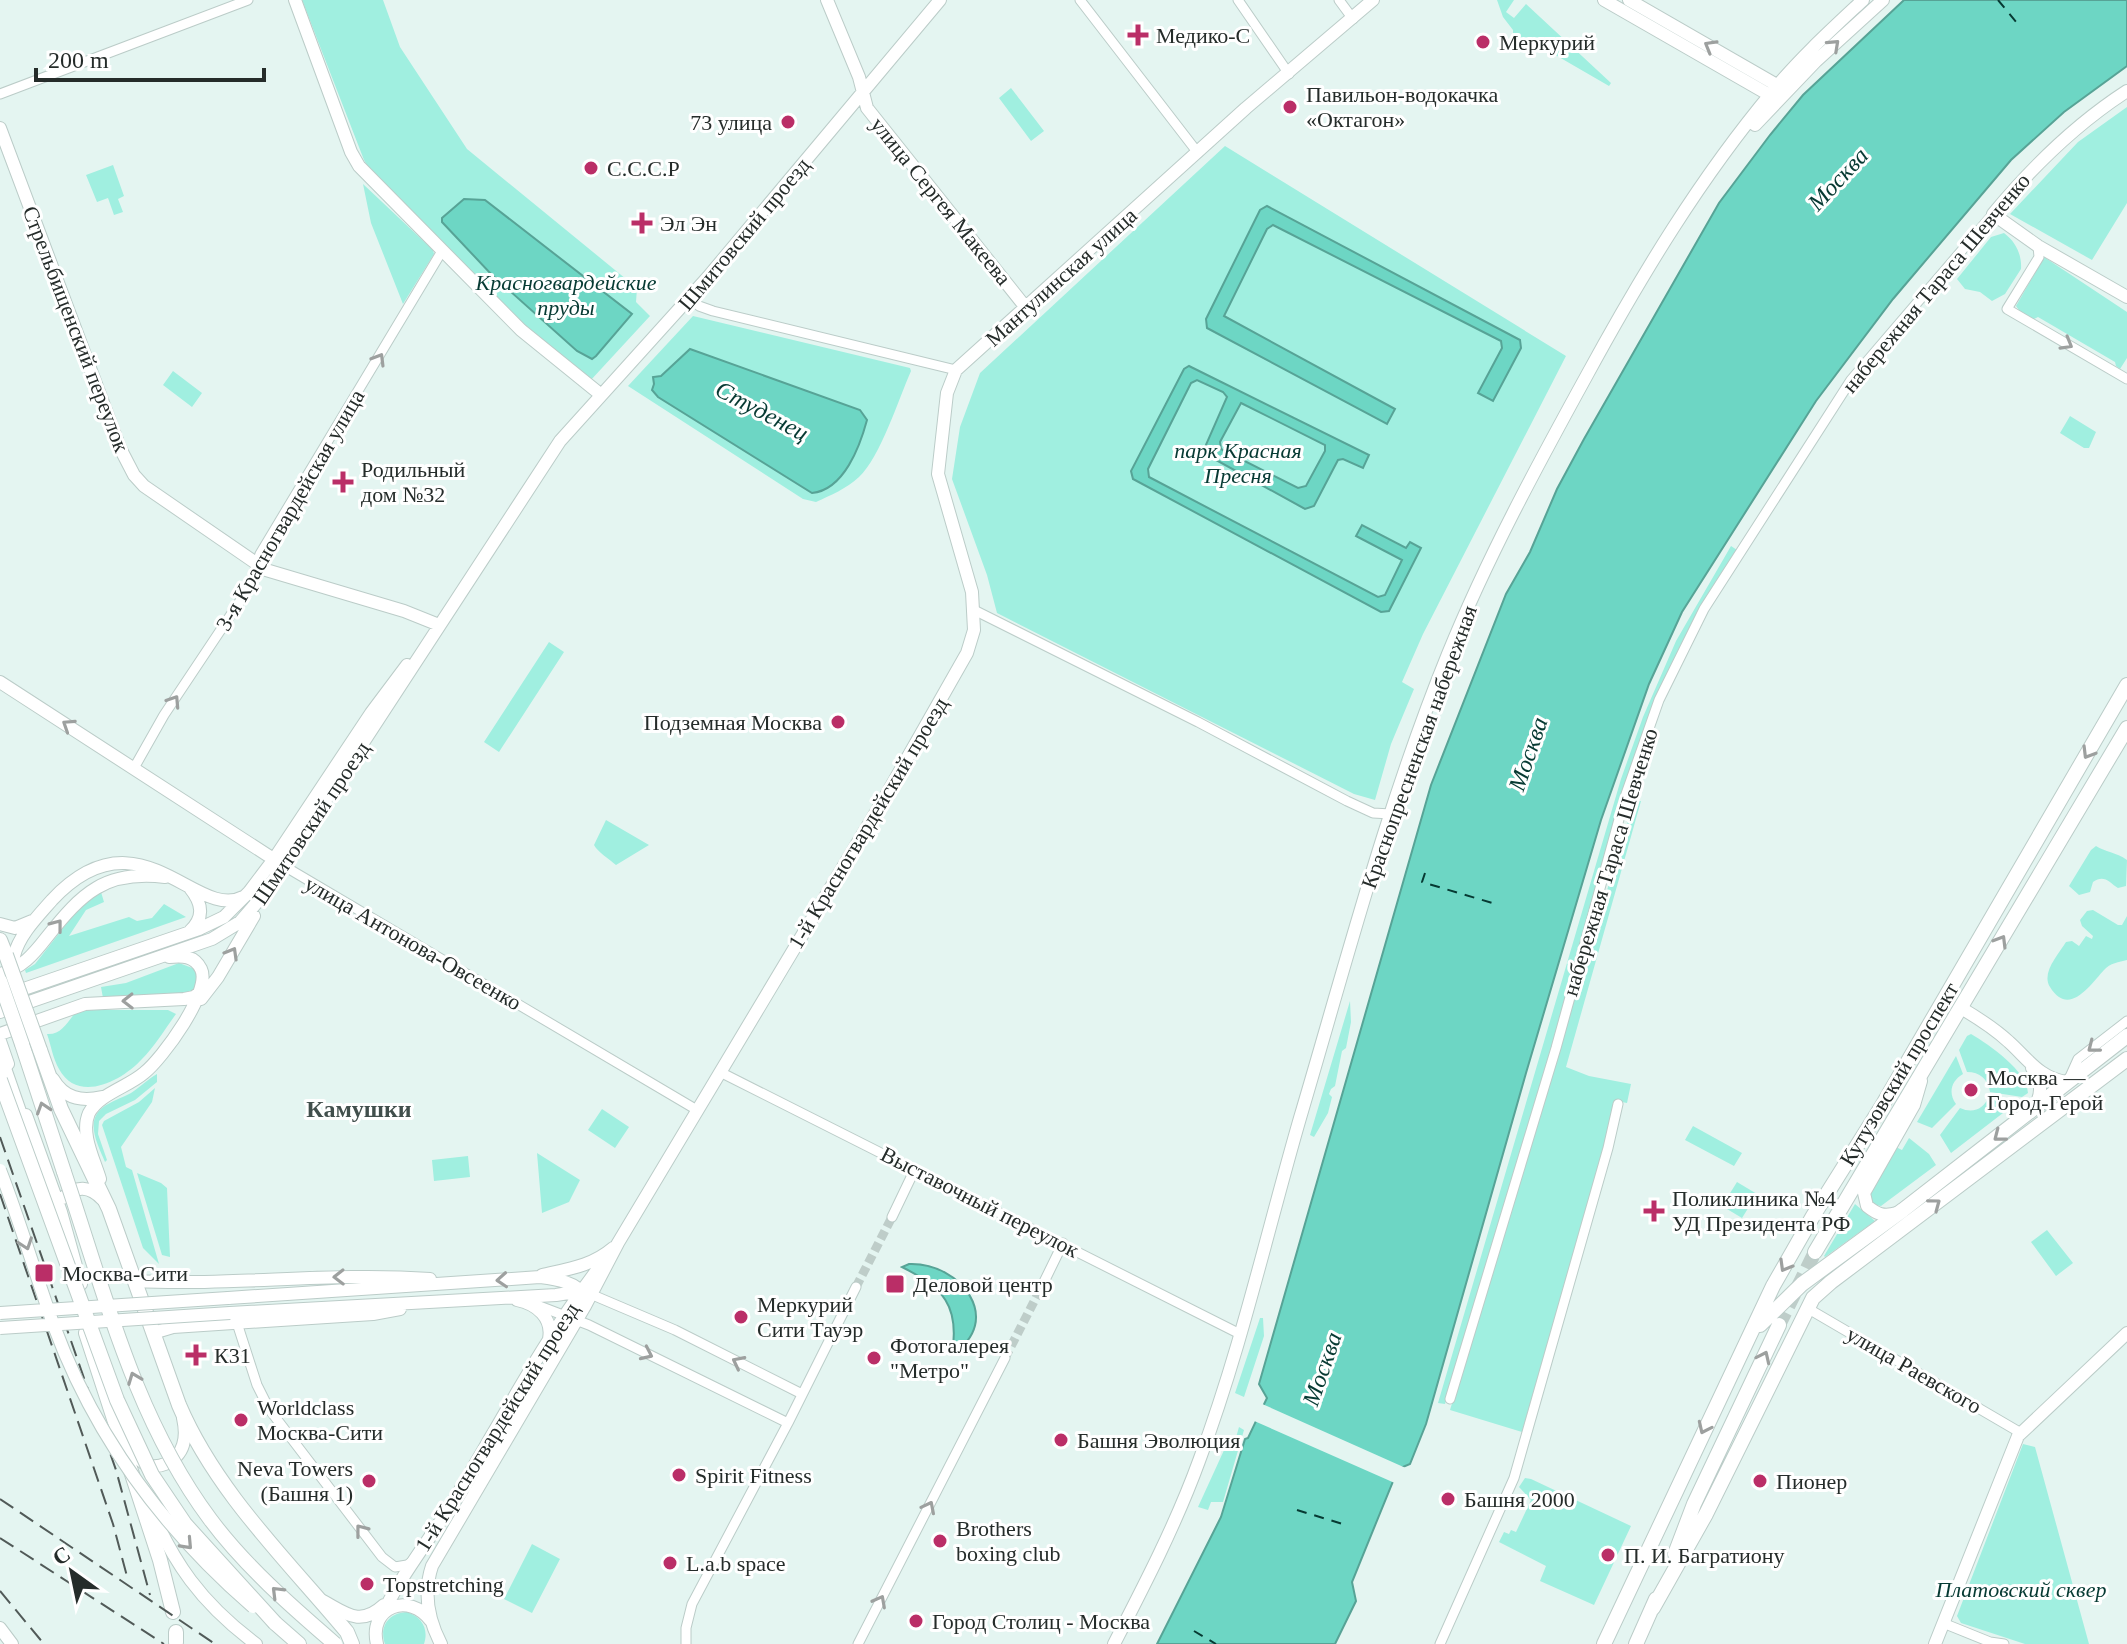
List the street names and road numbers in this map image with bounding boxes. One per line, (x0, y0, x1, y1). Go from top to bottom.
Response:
street label: улица Сергея Макеева (866, 112, 1016, 290)
street label: Шмитовский проезд (673, 153, 815, 315)
street label: набережная Тараса Шевченко (1837, 168, 2035, 398)
street label: Стрельбищенский переулок (17, 202, 135, 456)
street label: Мантулинская улица (980, 202, 1142, 351)
street label: 3-я Красногвардейская улица (211, 385, 369, 635)
street label: Краснопресненская набережная (1356, 602, 1482, 892)
street label: 1-й Красногвардейский проезд (783, 693, 953, 953)
street label: набережная Тараса Шевченко (1557, 725, 1663, 999)
street label: Шмитовский проезд (247, 737, 375, 909)
street label: улица Антонова-Овсеенко (300, 871, 526, 1015)
street label: Кутузовский проспект (1834, 978, 1964, 1170)
street label: Выставочный переулок (877, 1141, 1083, 1263)
street label: 1-й Красногвардейский проезд (410, 1298, 584, 1556)
street label: улица Раевского (1842, 1321, 1986, 1419)

